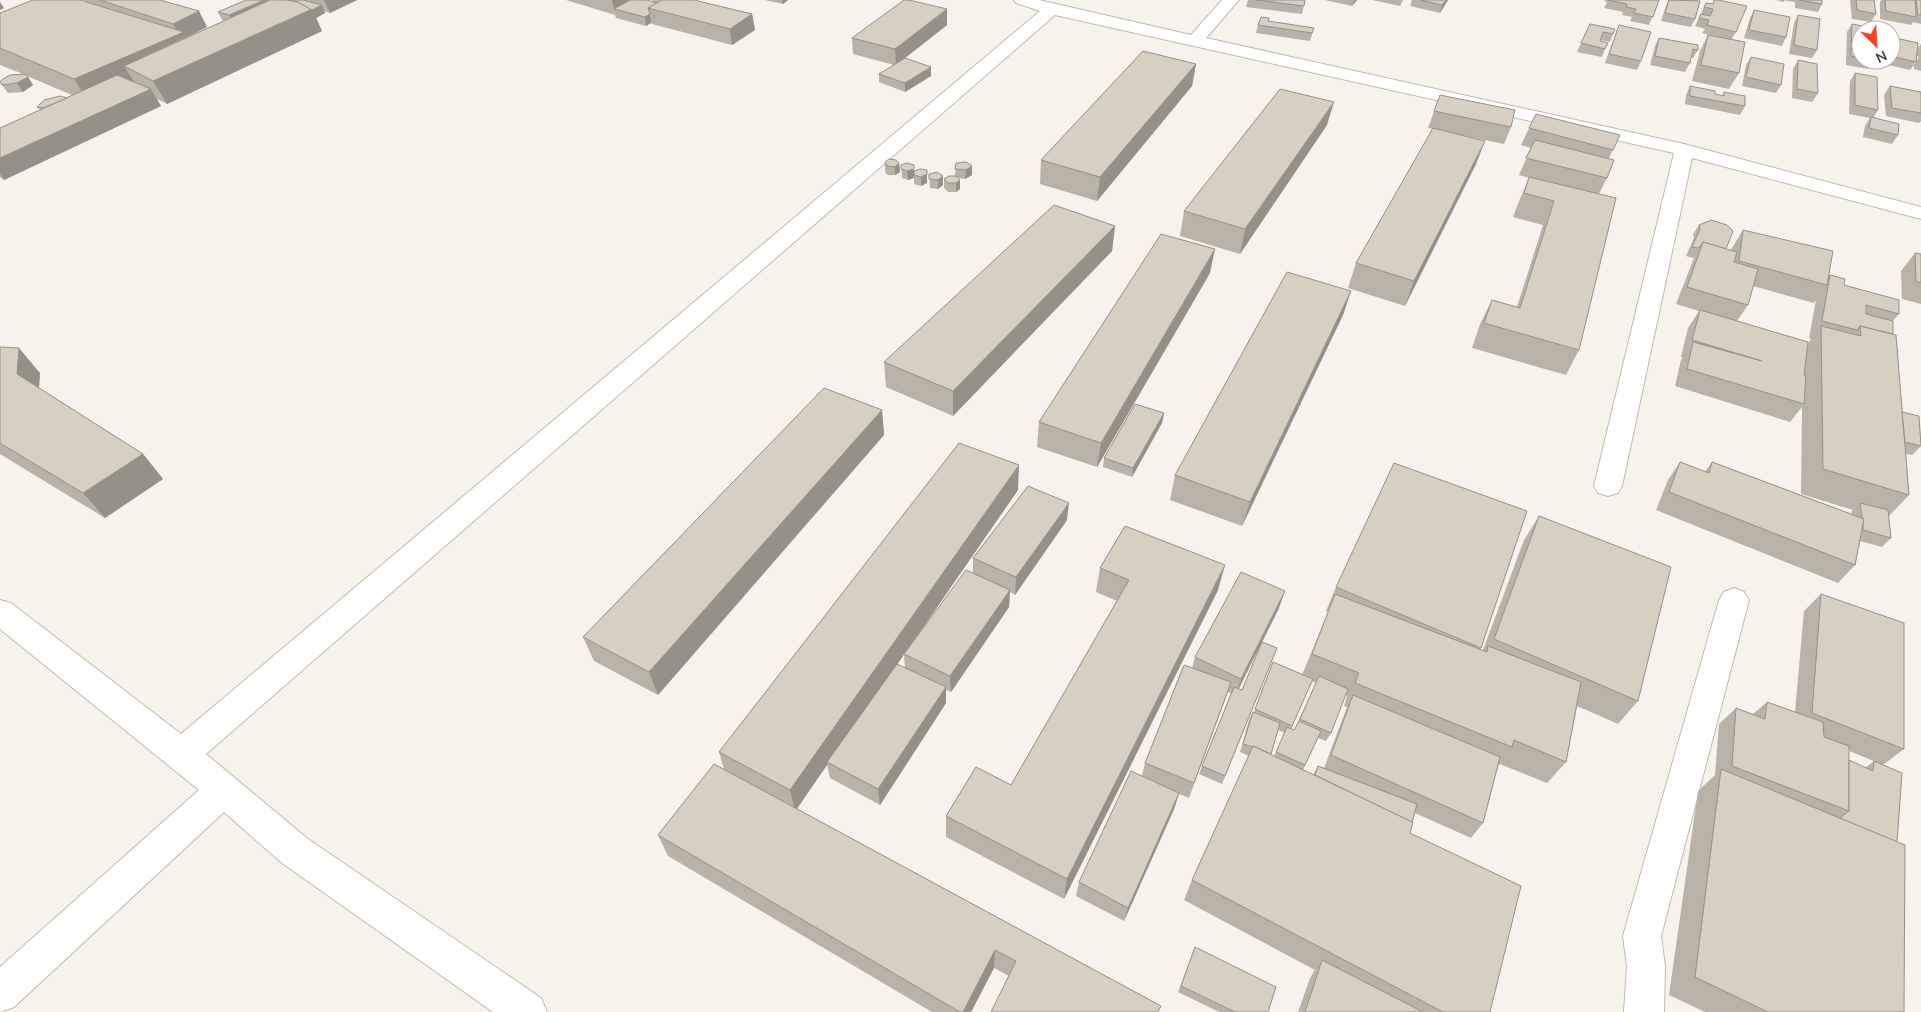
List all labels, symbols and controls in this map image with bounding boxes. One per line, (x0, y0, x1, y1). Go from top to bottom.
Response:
north arrow (1851, 20, 1901, 70)
text: N (1873, 46, 1890, 67)

